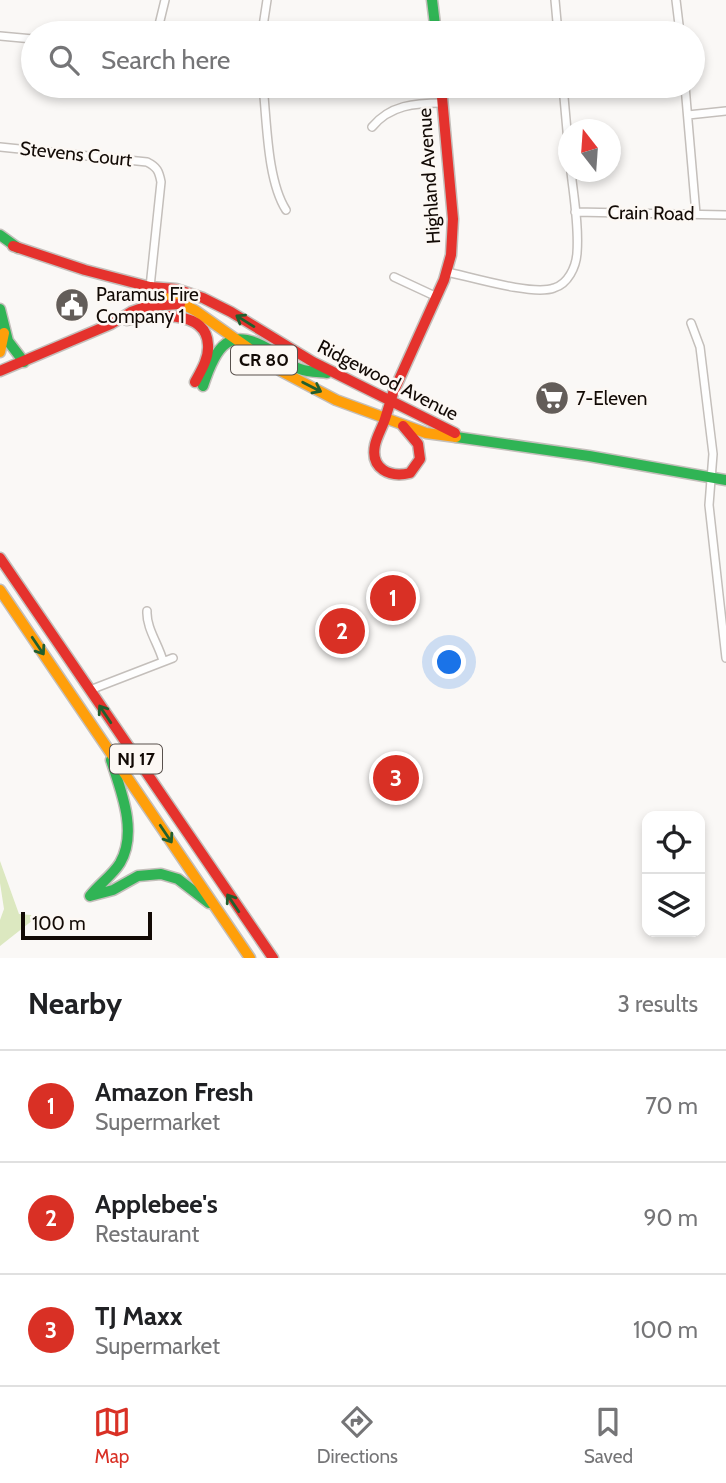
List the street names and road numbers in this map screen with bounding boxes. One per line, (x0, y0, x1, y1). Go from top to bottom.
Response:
street label: Highland Avenue (413, 107, 445, 245)
street label: Stevens Court (19, 137, 134, 171)
street label: Crain Road (607, 201, 695, 225)
street label: Ridgewood Avenue (314, 335, 462, 425)
road number: CR 80 (231, 346, 297, 374)
road number: NJ 17 (110, 744, 162, 774)

